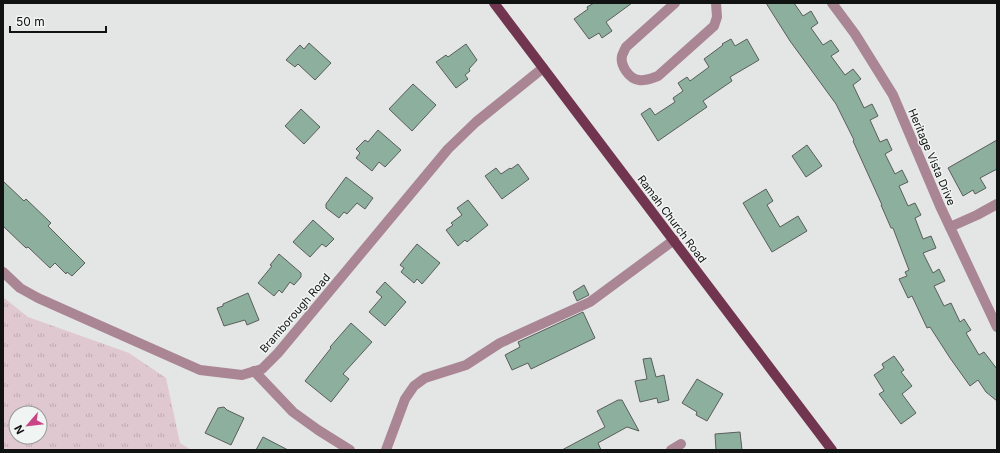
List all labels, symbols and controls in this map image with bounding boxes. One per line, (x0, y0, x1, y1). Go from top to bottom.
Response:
scale bar (10, 8, 106, 34)
text: 50 m (16, 14, 45, 29)
street label: Heritage Vista Drive (905, 106, 959, 208)
street label: Ramah Church Road (635, 172, 709, 266)
street label: Bramborough Road (257, 271, 333, 355)
north arrow (8, 405, 48, 445)
text: N (11, 423, 27, 437)

